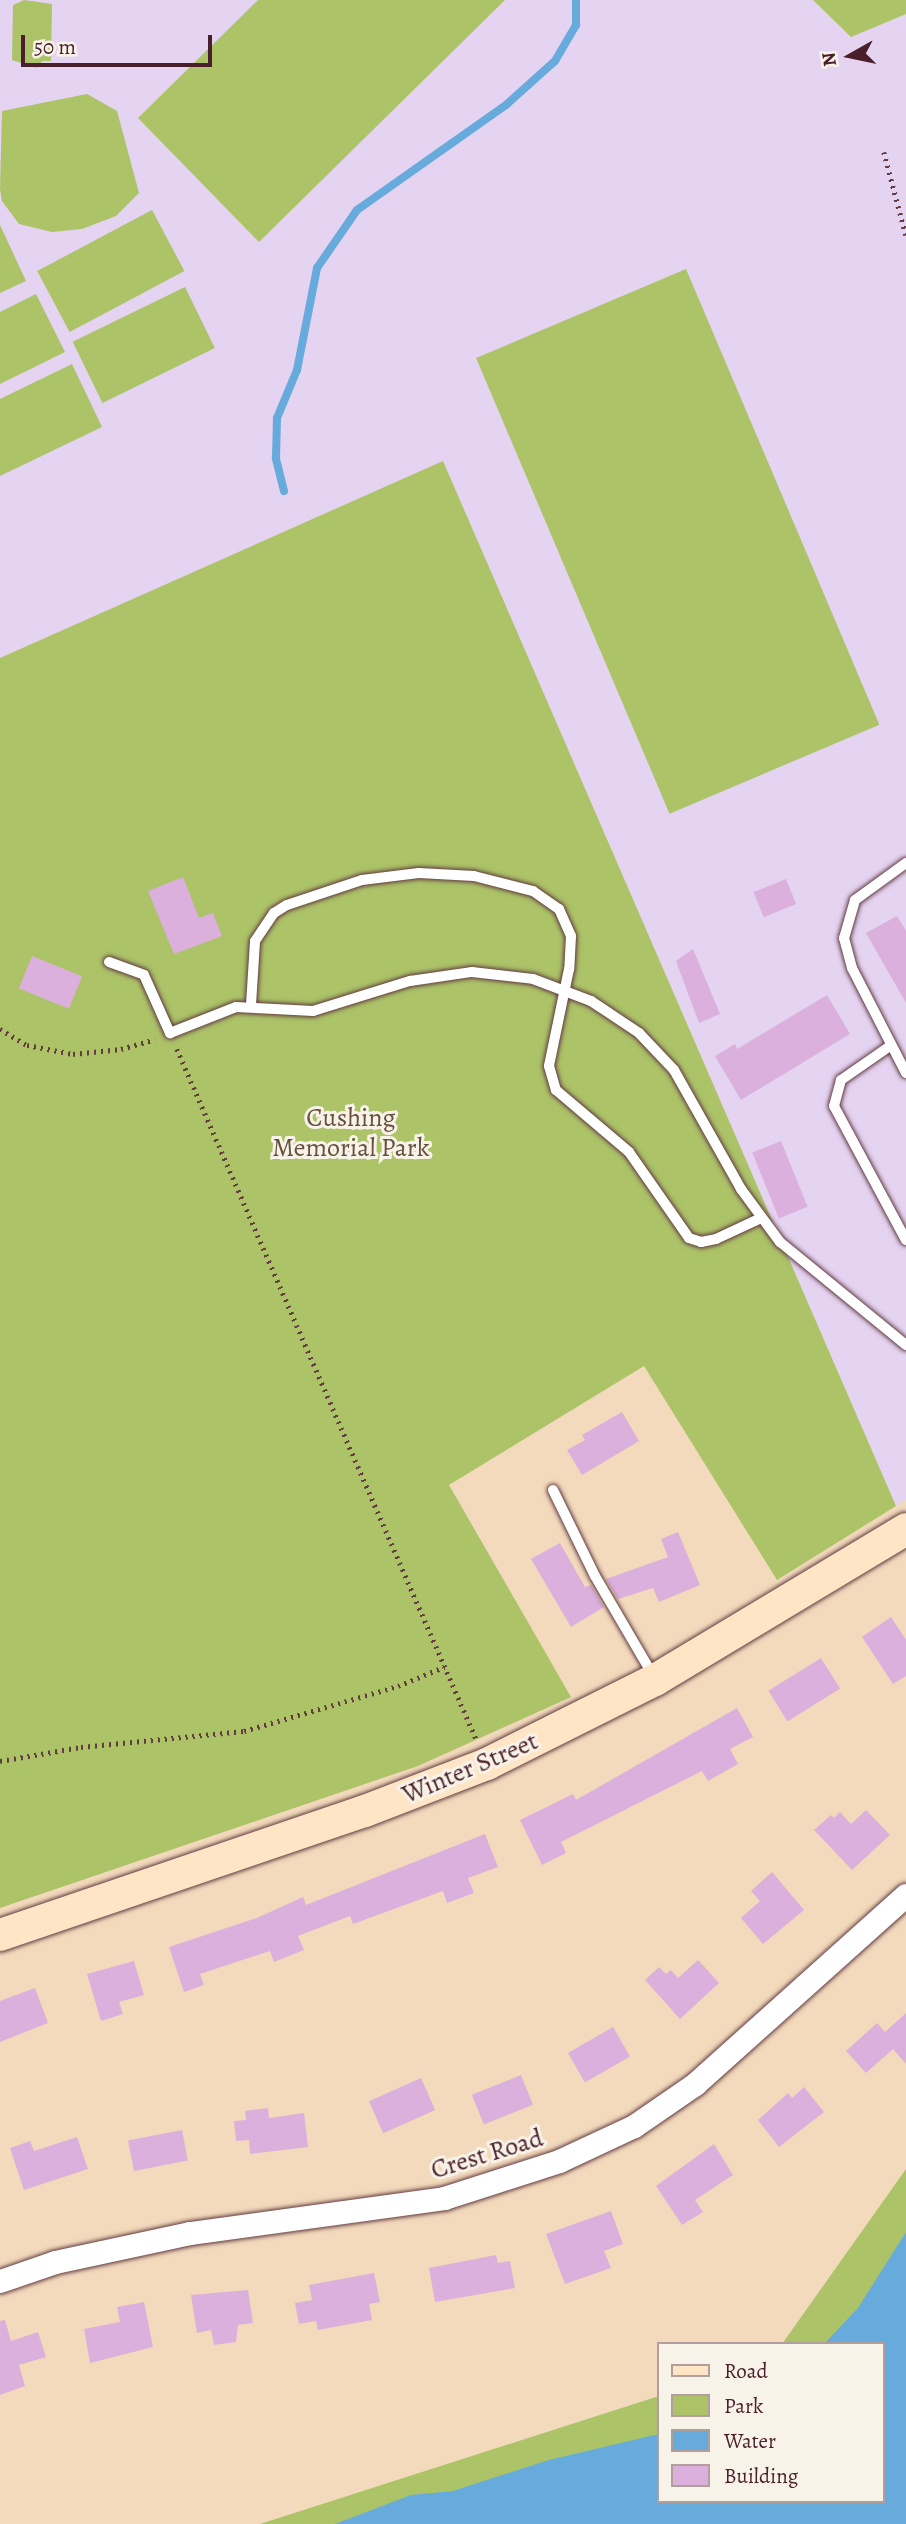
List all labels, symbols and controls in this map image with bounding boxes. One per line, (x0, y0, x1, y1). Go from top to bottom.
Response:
scale bar (24, 21, 215, 65)
north arrow (815, 21, 885, 91)
text: 50 m (34, 33, 76, 61)
text: N (815, 50, 843, 68)
park label: Cushing Memorial Park (272, 1102, 430, 1164)
street label: Winter Street (398, 1725, 542, 1811)
street label: Crest Road (427, 2122, 547, 2186)
legend (657, 2342, 885, 2503)
text: Road (724, 2357, 768, 2385)
text: Park (724, 2392, 763, 2420)
text: Water (724, 2427, 776, 2455)
text: Building (724, 2462, 798, 2490)

